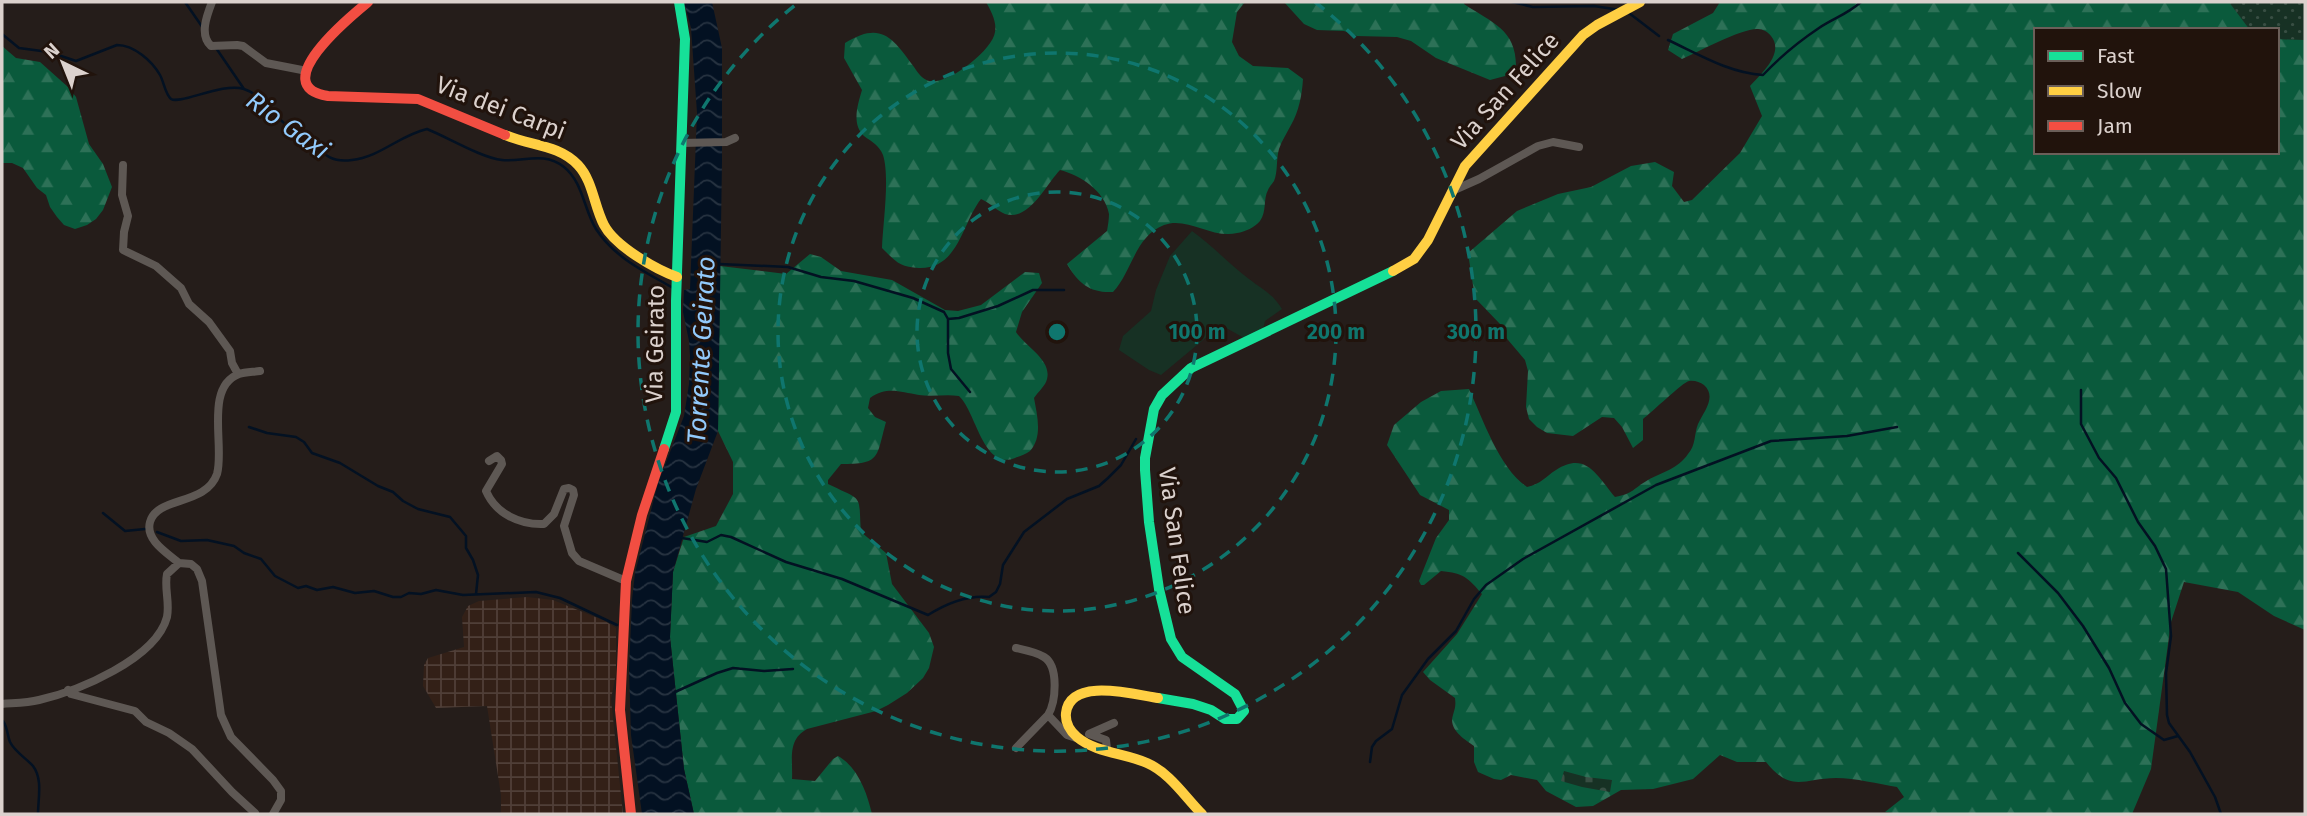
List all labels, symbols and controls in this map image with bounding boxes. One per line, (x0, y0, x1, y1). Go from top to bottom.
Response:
street label: Via San Felice (1445, 27, 1565, 155)
north arrow (28, 28, 98, 98)
legend (2034, 28, 2279, 154)
text: N (39, 38, 64, 64)
text: Fast (2097, 43, 2135, 69)
street label: Via dei Carpi (432, 70, 570, 146)
text: Slow (2097, 78, 2142, 104)
water label: Rio Gaxi (240, 85, 335, 166)
text: Jam (2097, 113, 2133, 139)
water label: Torrente Geirato (681, 255, 722, 445)
street label: Via Geirato (640, 285, 670, 403)
text: 100 m (1168, 319, 1226, 345)
text: 200 m (1307, 319, 1365, 345)
text: 300 m (1446, 319, 1505, 345)
centre of rings (1045, 320, 1069, 344)
street label: Via San Felice (1153, 466, 1201, 616)

